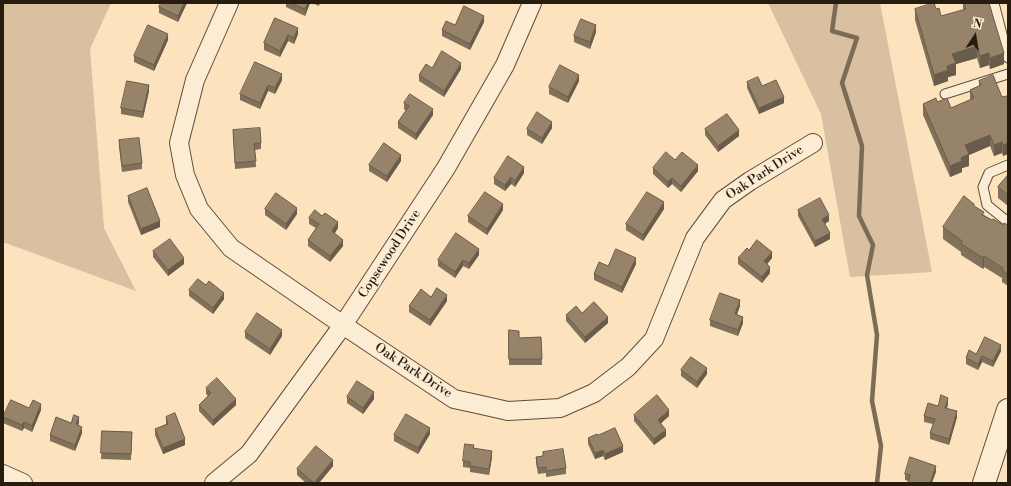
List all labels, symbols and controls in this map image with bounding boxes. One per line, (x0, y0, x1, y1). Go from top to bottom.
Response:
north arrow (955, 16, 995, 56)
text: N (972, 17, 983, 32)
street label: Oak Park Drive (723, 142, 807, 204)
street label: Copsewood Drive (356, 207, 424, 301)
street label: Oak Park Drive (371, 340, 455, 402)

